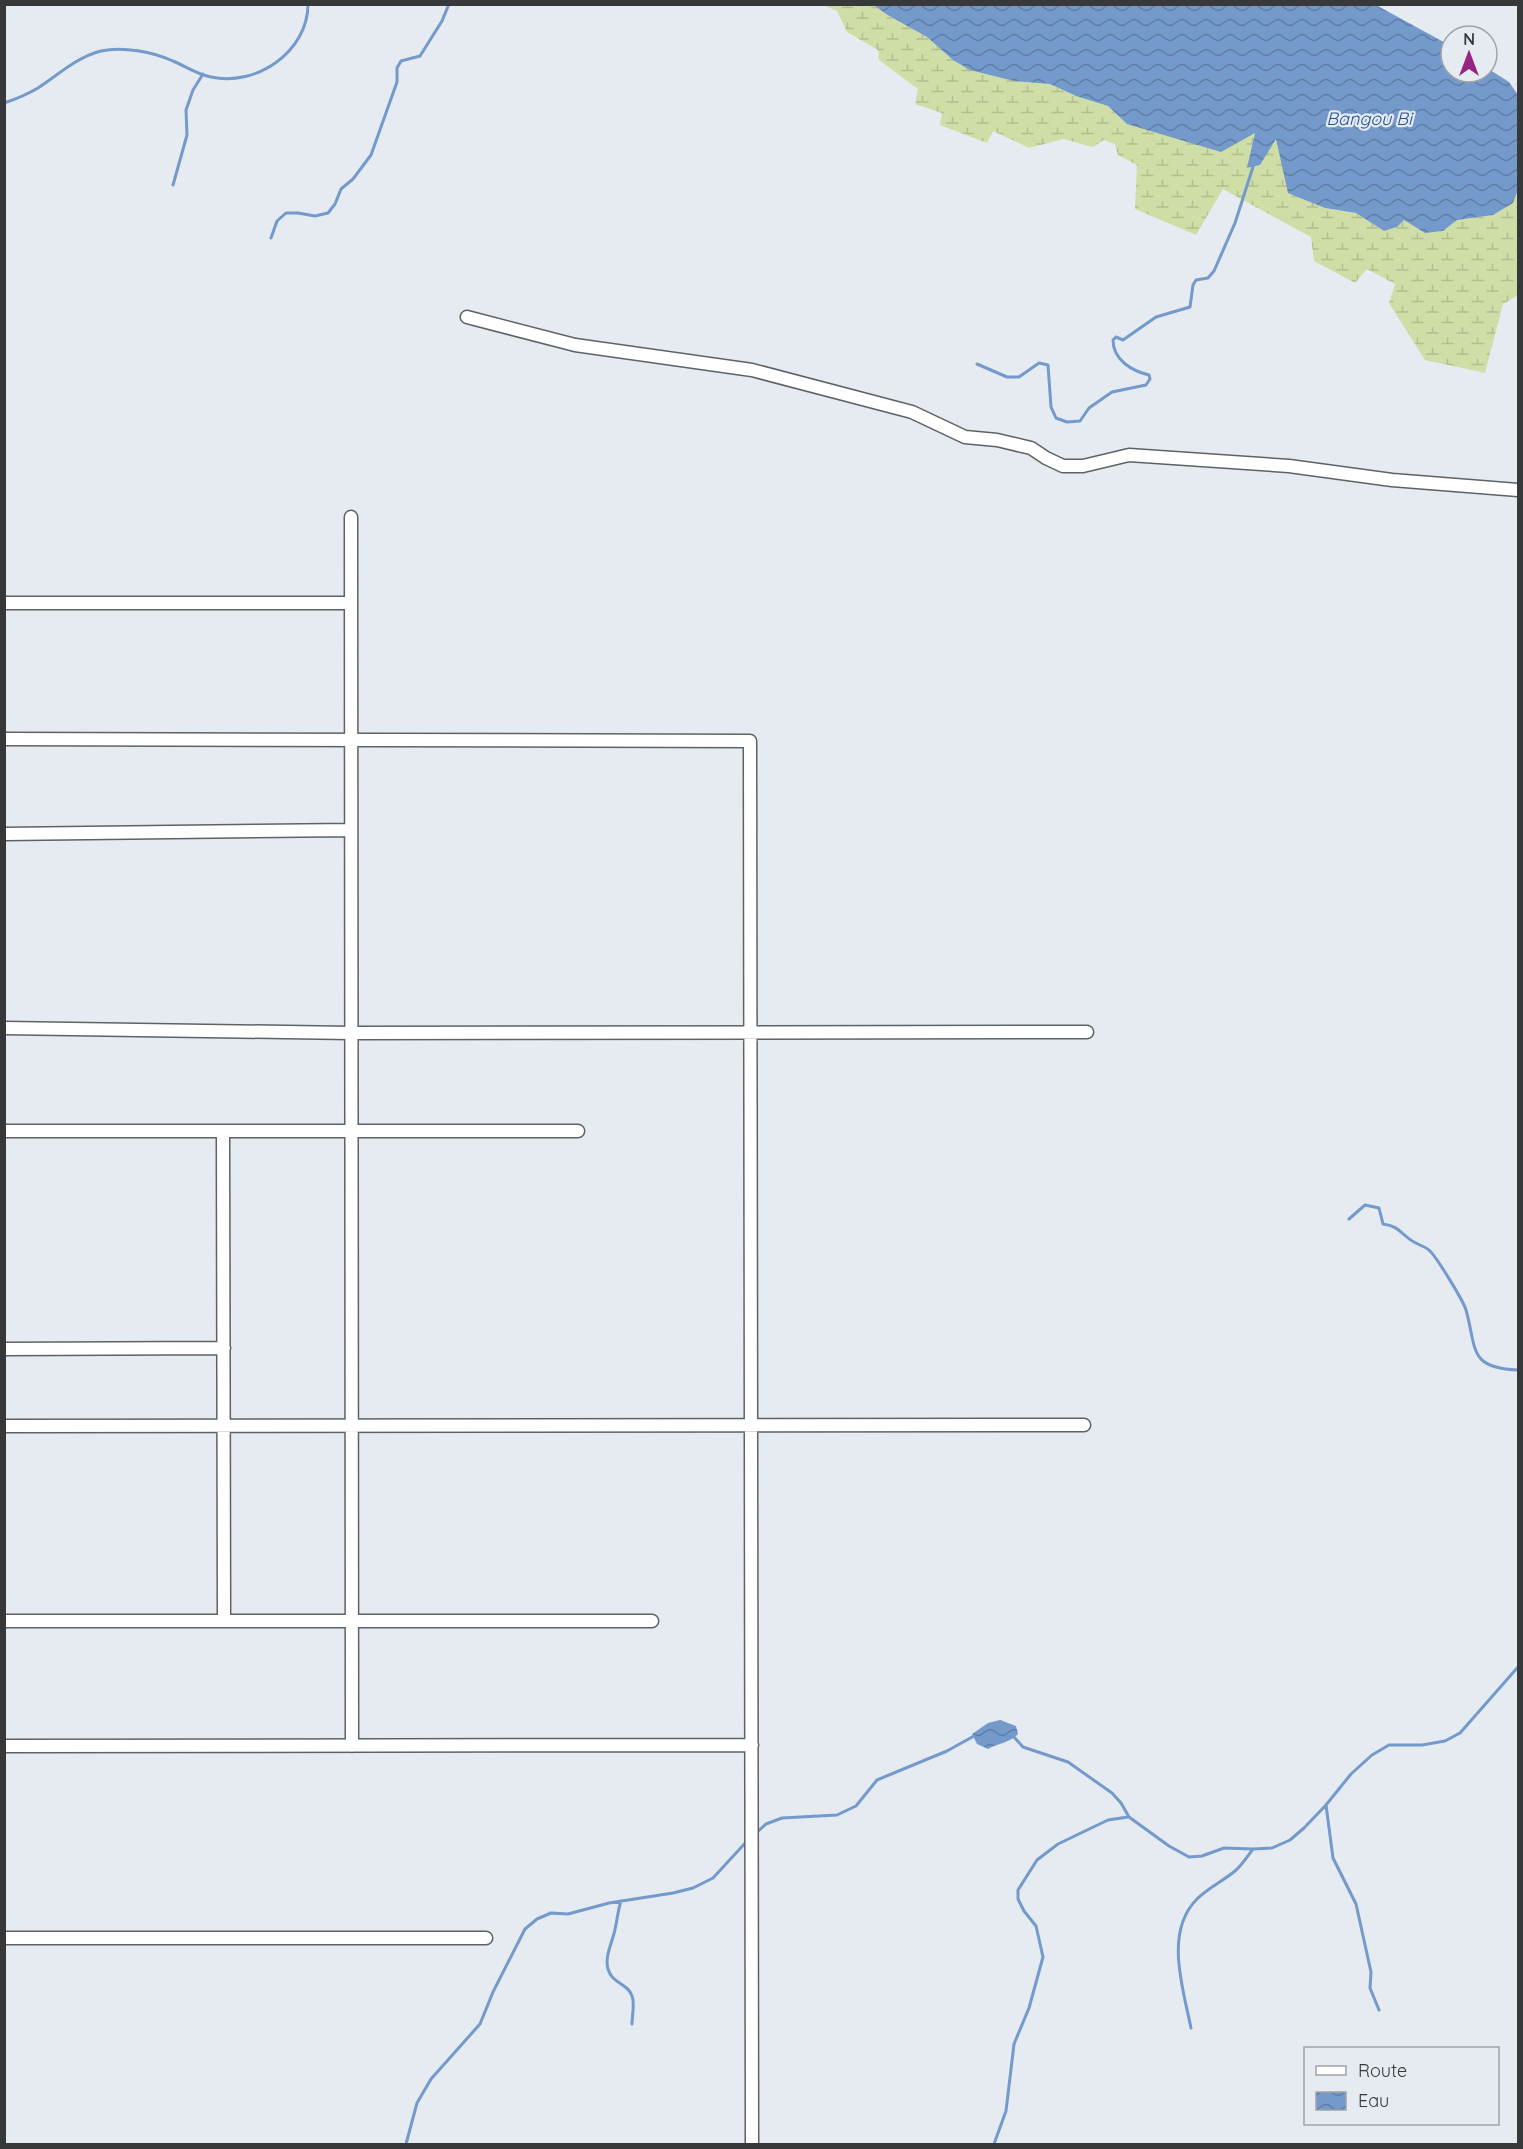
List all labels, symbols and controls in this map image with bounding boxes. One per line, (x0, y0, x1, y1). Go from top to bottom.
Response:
north arrow (1439, 24, 1499, 84)
text: N (1463, 29, 1475, 49)
water label: Bangou Bi (1326, 107, 1414, 130)
legend (1304, 2047, 1499, 2125)
text: Route (1358, 2059, 1407, 2082)
text: Eau (1358, 2089, 1389, 2112)

